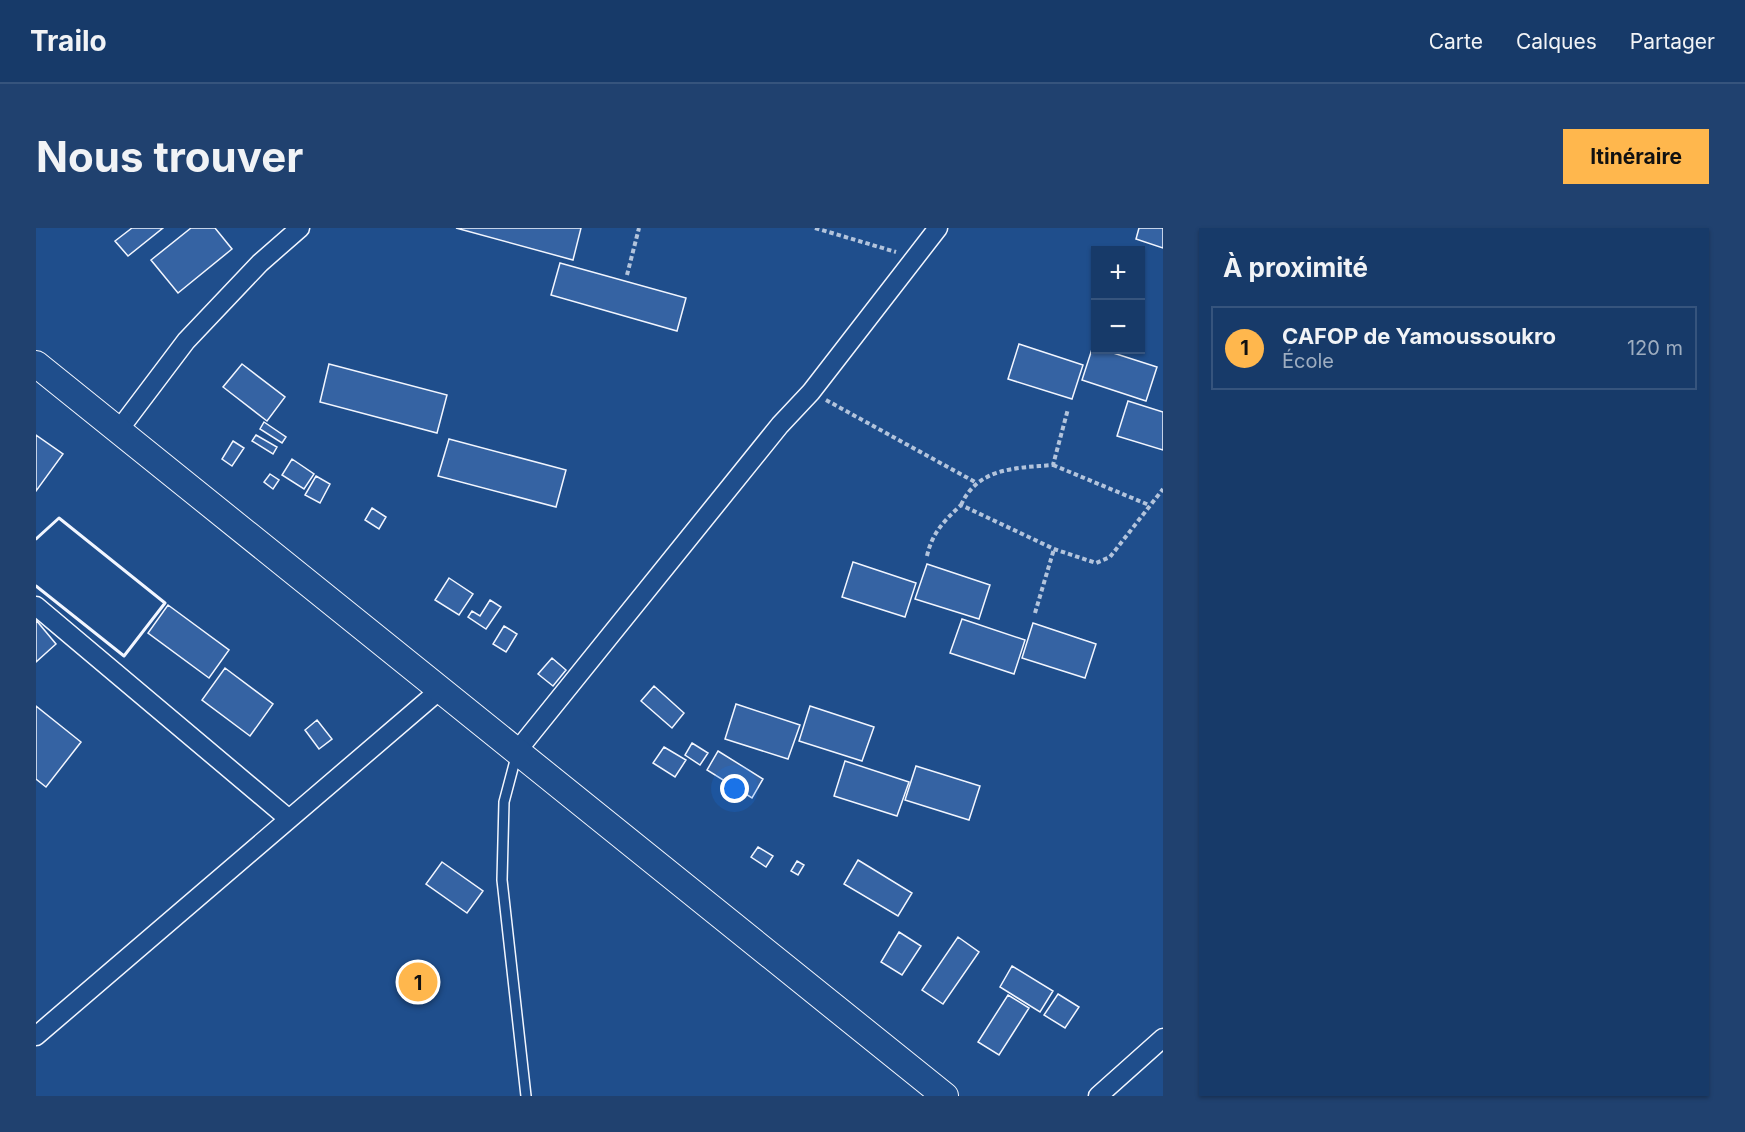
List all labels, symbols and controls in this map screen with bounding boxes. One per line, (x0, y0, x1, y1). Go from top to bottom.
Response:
text: Trailo (30, 24, 107, 58)
text: Carte (1429, 29, 1483, 54)
text: Calques (1516, 29, 1597, 54)
text: Partager (1630, 29, 1715, 54)
button: Itinéraire (1563, 129, 1709, 184)
text: Nous trouver (36, 131, 303, 182)
map controls (1091, 246, 1145, 354)
button: + (1091, 246, 1145, 300)
text: À proximité (1223, 252, 1368, 283)
button: − (1091, 300, 1145, 354)
text: CAFOP de Yamoussoukro (1282, 323, 1556, 349)
text: 1 (1240, 336, 1249, 360)
text: 120 m (1627, 336, 1683, 360)
text: École (1282, 349, 1334, 373)
your location (720, 774, 749, 803)
pin: 1 (398, 960, 437, 1005)

